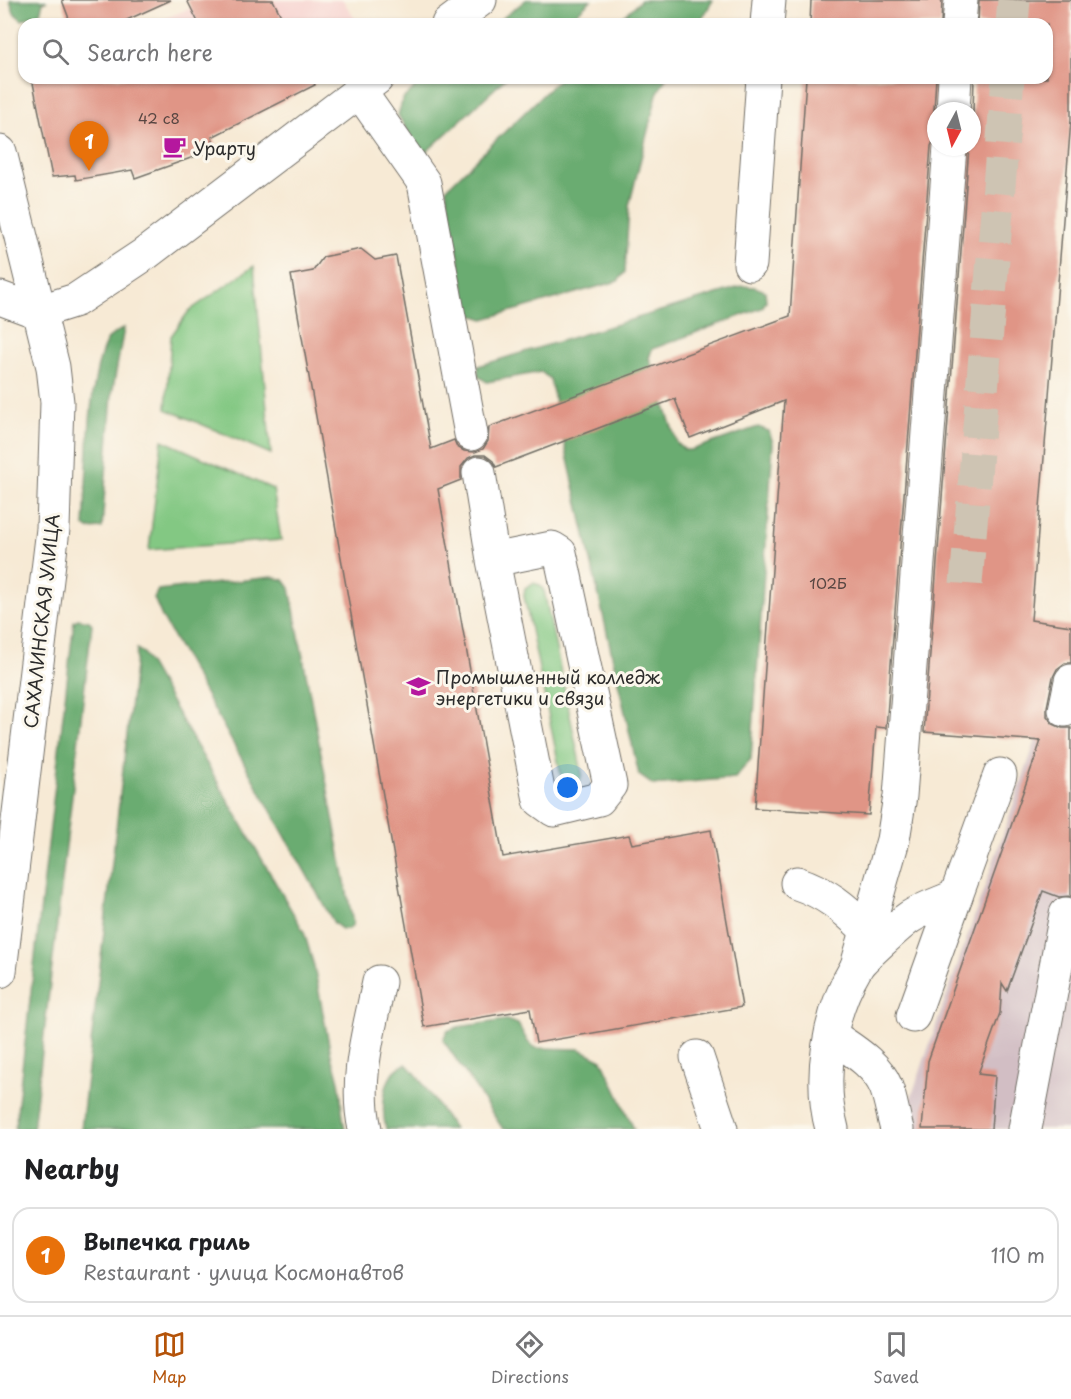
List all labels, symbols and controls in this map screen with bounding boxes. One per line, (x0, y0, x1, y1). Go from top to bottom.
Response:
search box (18, 18, 1053, 84)
icon: search (39, 35, 72, 68)
text: Search here (87, 35, 213, 68)
north arrow (927, 102, 981, 156)
house number: 42 с8 (138, 106, 180, 129)
pin: 1 (70, 122, 109, 171)
cafe icon: Урарту (162, 134, 188, 160)
place label: Урарту (193, 134, 256, 161)
street label: САХАЛИНСКАЯ УЛИЦА (16, 512, 66, 730)
house number: 102Б (809, 571, 847, 594)
place label: Промышленный колледж энергетики и связи (436, 663, 660, 711)
school or university icon: Промышленный колледж энергетики и связи (405, 673, 431, 699)
your location (553, 773, 582, 802)
text: Nearby (24, 1149, 119, 1188)
text: Выпечка гриль (83, 1224, 250, 1257)
text: 1 (41, 1240, 50, 1270)
text: 110 m (991, 1240, 1045, 1270)
text: Restaurant · улица Космонавтов (83, 1257, 404, 1287)
tab: Map (152, 1328, 186, 1388)
tab: Directions (491, 1328, 569, 1388)
tab: Saved (873, 1328, 919, 1388)

